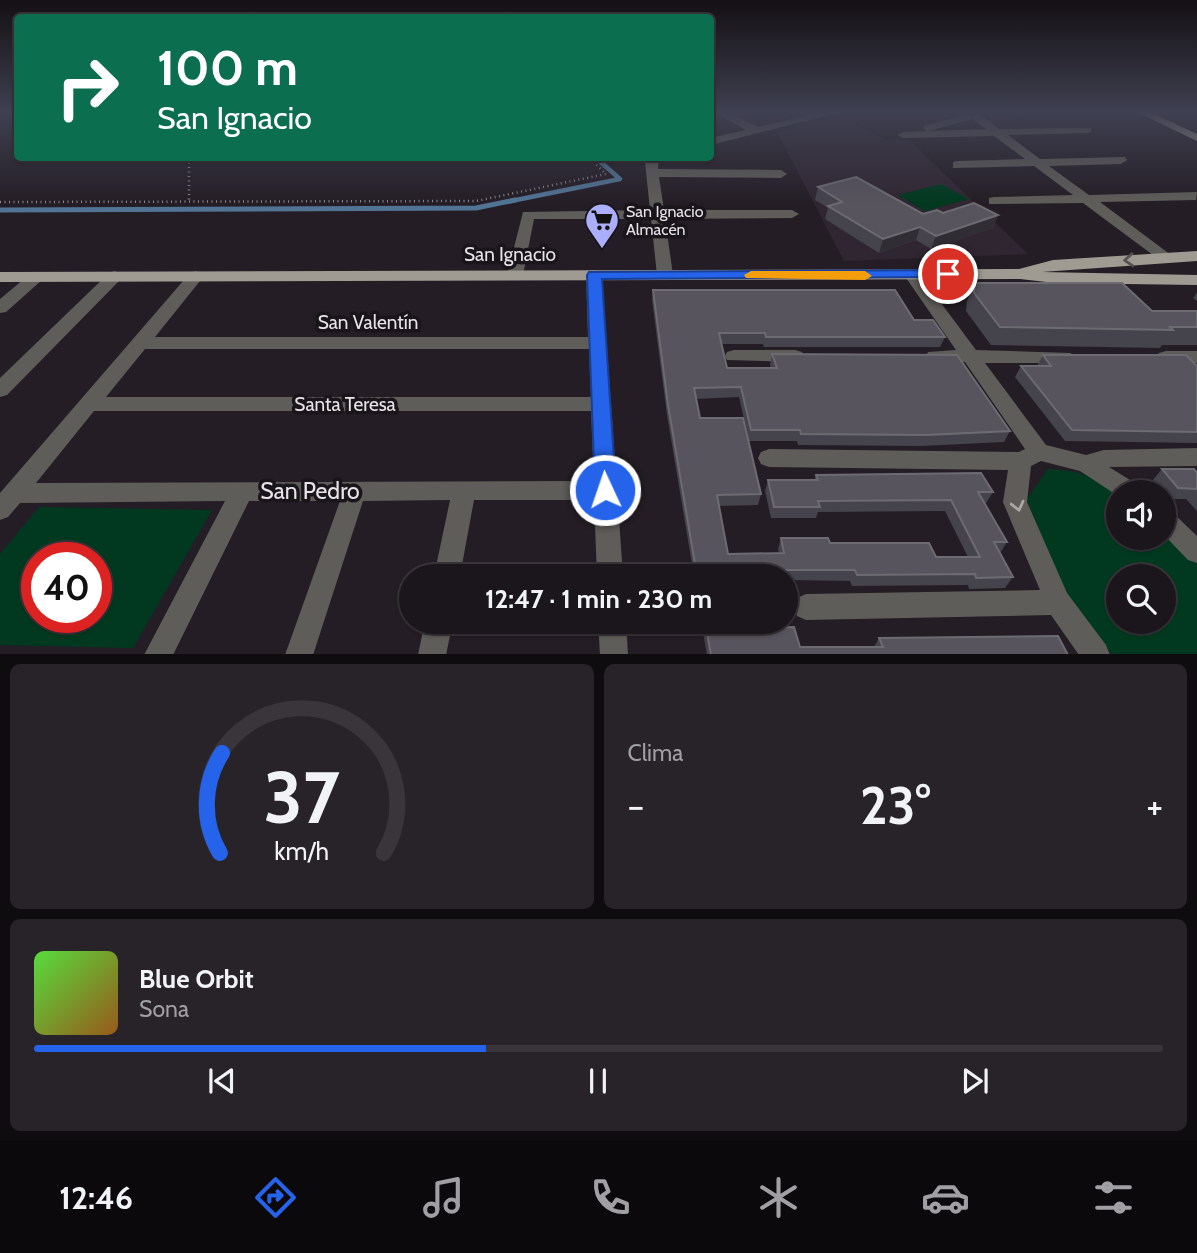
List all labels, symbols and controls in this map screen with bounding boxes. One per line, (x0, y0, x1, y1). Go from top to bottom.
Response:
text: 100 m (157, 38, 298, 97)
icon: right (42, 42, 133, 133)
text: San Ignacio (157, 98, 312, 137)
supermarket icon: San Ignacio Almacén (583, 201, 621, 250)
place label: San Ignacio Almacén (626, 202, 704, 239)
street label: San Ignacio (464, 243, 556, 266)
pin (918, 244, 978, 304)
one-way arrow (1123, 252, 1134, 267)
icon: arrive (929, 255, 967, 293)
street label: San Valentín (318, 311, 418, 334)
street label: Santa Teresa (294, 393, 396, 416)
position arrow (568, 453, 642, 527)
street label: San Pedro (260, 477, 360, 505)
map controls (1106, 480, 1176, 634)
button: sound (1106, 480, 1176, 550)
one-way arrow (1010, 499, 1024, 511)
speed limit sign: 40 (21, 542, 112, 633)
button: search (1106, 564, 1176, 634)
text: 12:47 · 1 min · 230 m (485, 583, 712, 615)
text: Clima (628, 739, 683, 767)
text: 37 (264, 753, 340, 841)
text: 23° (860, 774, 931, 837)
text: − (628, 782, 644, 829)
text: + (1146, 782, 1163, 829)
text: km/h (274, 835, 329, 865)
text: Blue Orbit (139, 963, 254, 995)
text: Sona (139, 995, 189, 1023)
icon: previous (203, 1062, 241, 1100)
icon: pause (579, 1062, 617, 1100)
icon: next (956, 1062, 994, 1100)
icon: directions (251, 1173, 300, 1222)
icon: music (419, 1173, 468, 1222)
icon: phone (586, 1173, 635, 1222)
icon: climate (754, 1173, 803, 1222)
icon: car (921, 1173, 970, 1222)
icon: filters (1089, 1173, 1138, 1222)
text: 12:46 (59, 1178, 133, 1217)

